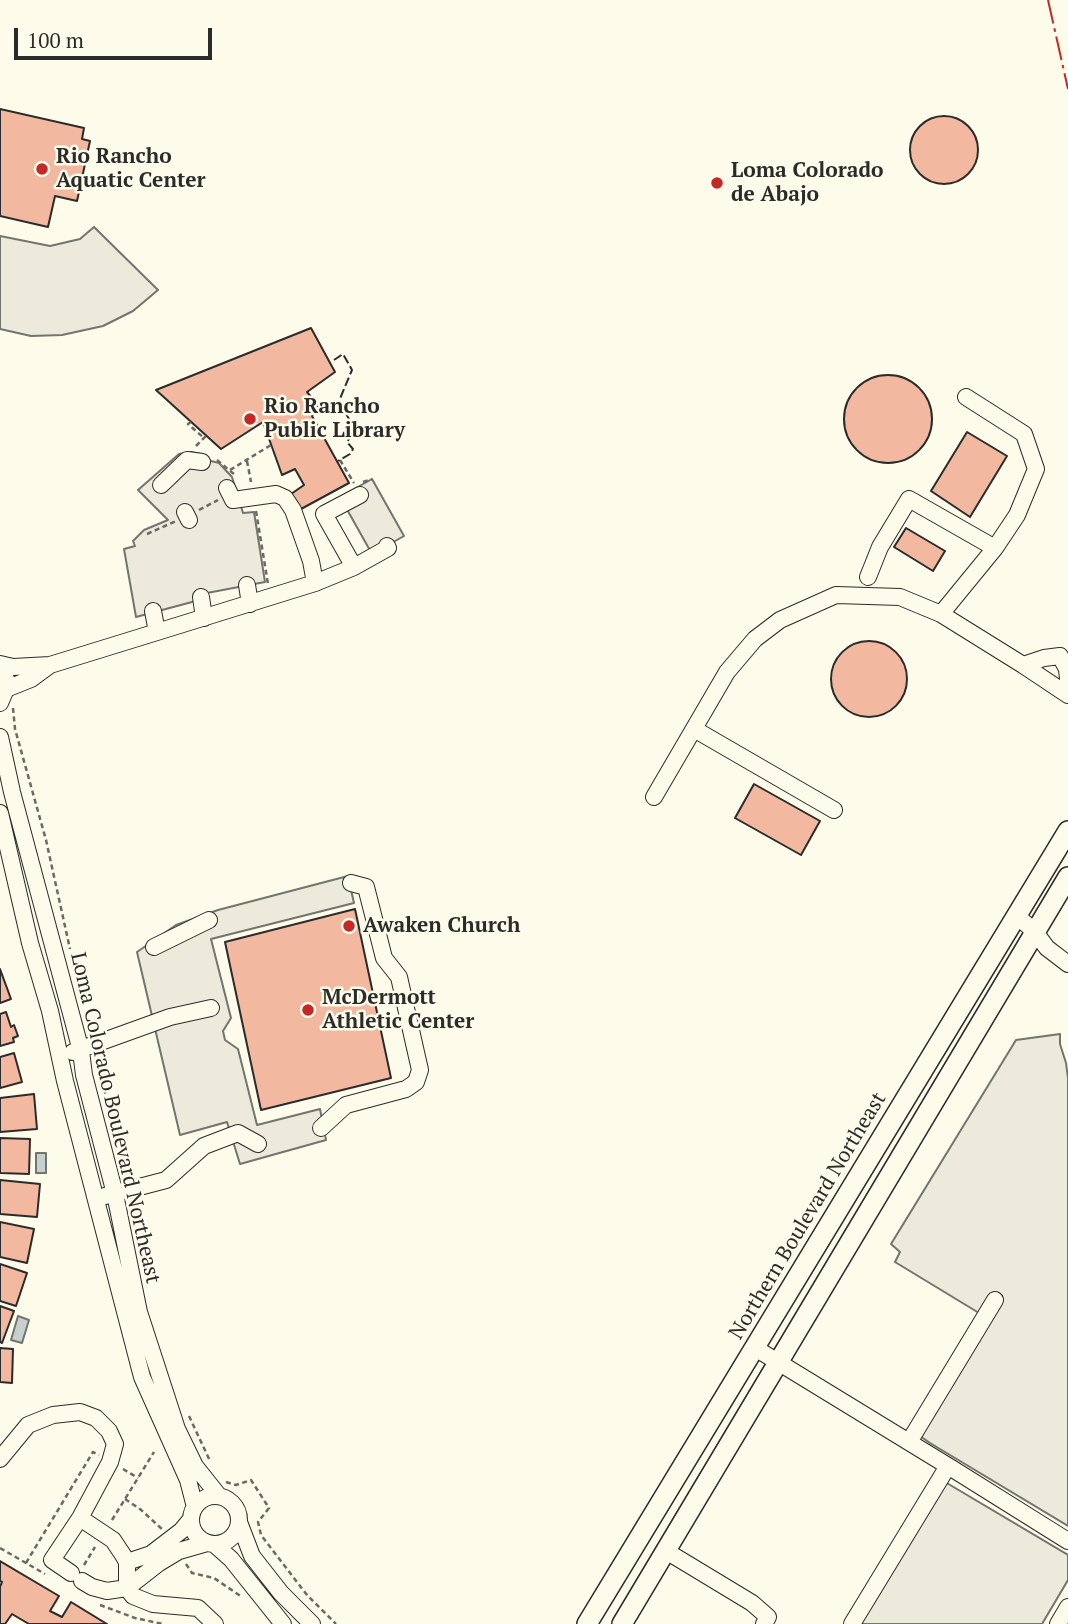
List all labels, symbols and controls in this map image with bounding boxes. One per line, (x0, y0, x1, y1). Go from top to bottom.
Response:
scale bar (18, 14, 215, 58)
text: 100 m (27, 26, 84, 54)
place label: Rio Rancho Aquatic Center (56, 144, 206, 194)
place label: Loma Colorado de Abajo (731, 158, 883, 208)
marker: Rio Rancho Aquatic Center (34, 161, 50, 177)
marker: Loma Colorado de Abajo (709, 175, 725, 191)
place label: Rio Rancho Public Library (264, 394, 405, 444)
marker: Rio Rancho Public Library (242, 411, 258, 427)
place label: Awaken Church (363, 913, 520, 939)
marker: Awaken Church (341, 918, 357, 934)
street label: Loma Colorado Boulevard Northeast (65, 950, 165, 1286)
place label: McDermott Athletic Center (322, 985, 474, 1035)
marker: McDermott Athletic Center (300, 1002, 316, 1018)
street label: Northern Boulevard Northeast (724, 1088, 892, 1344)

